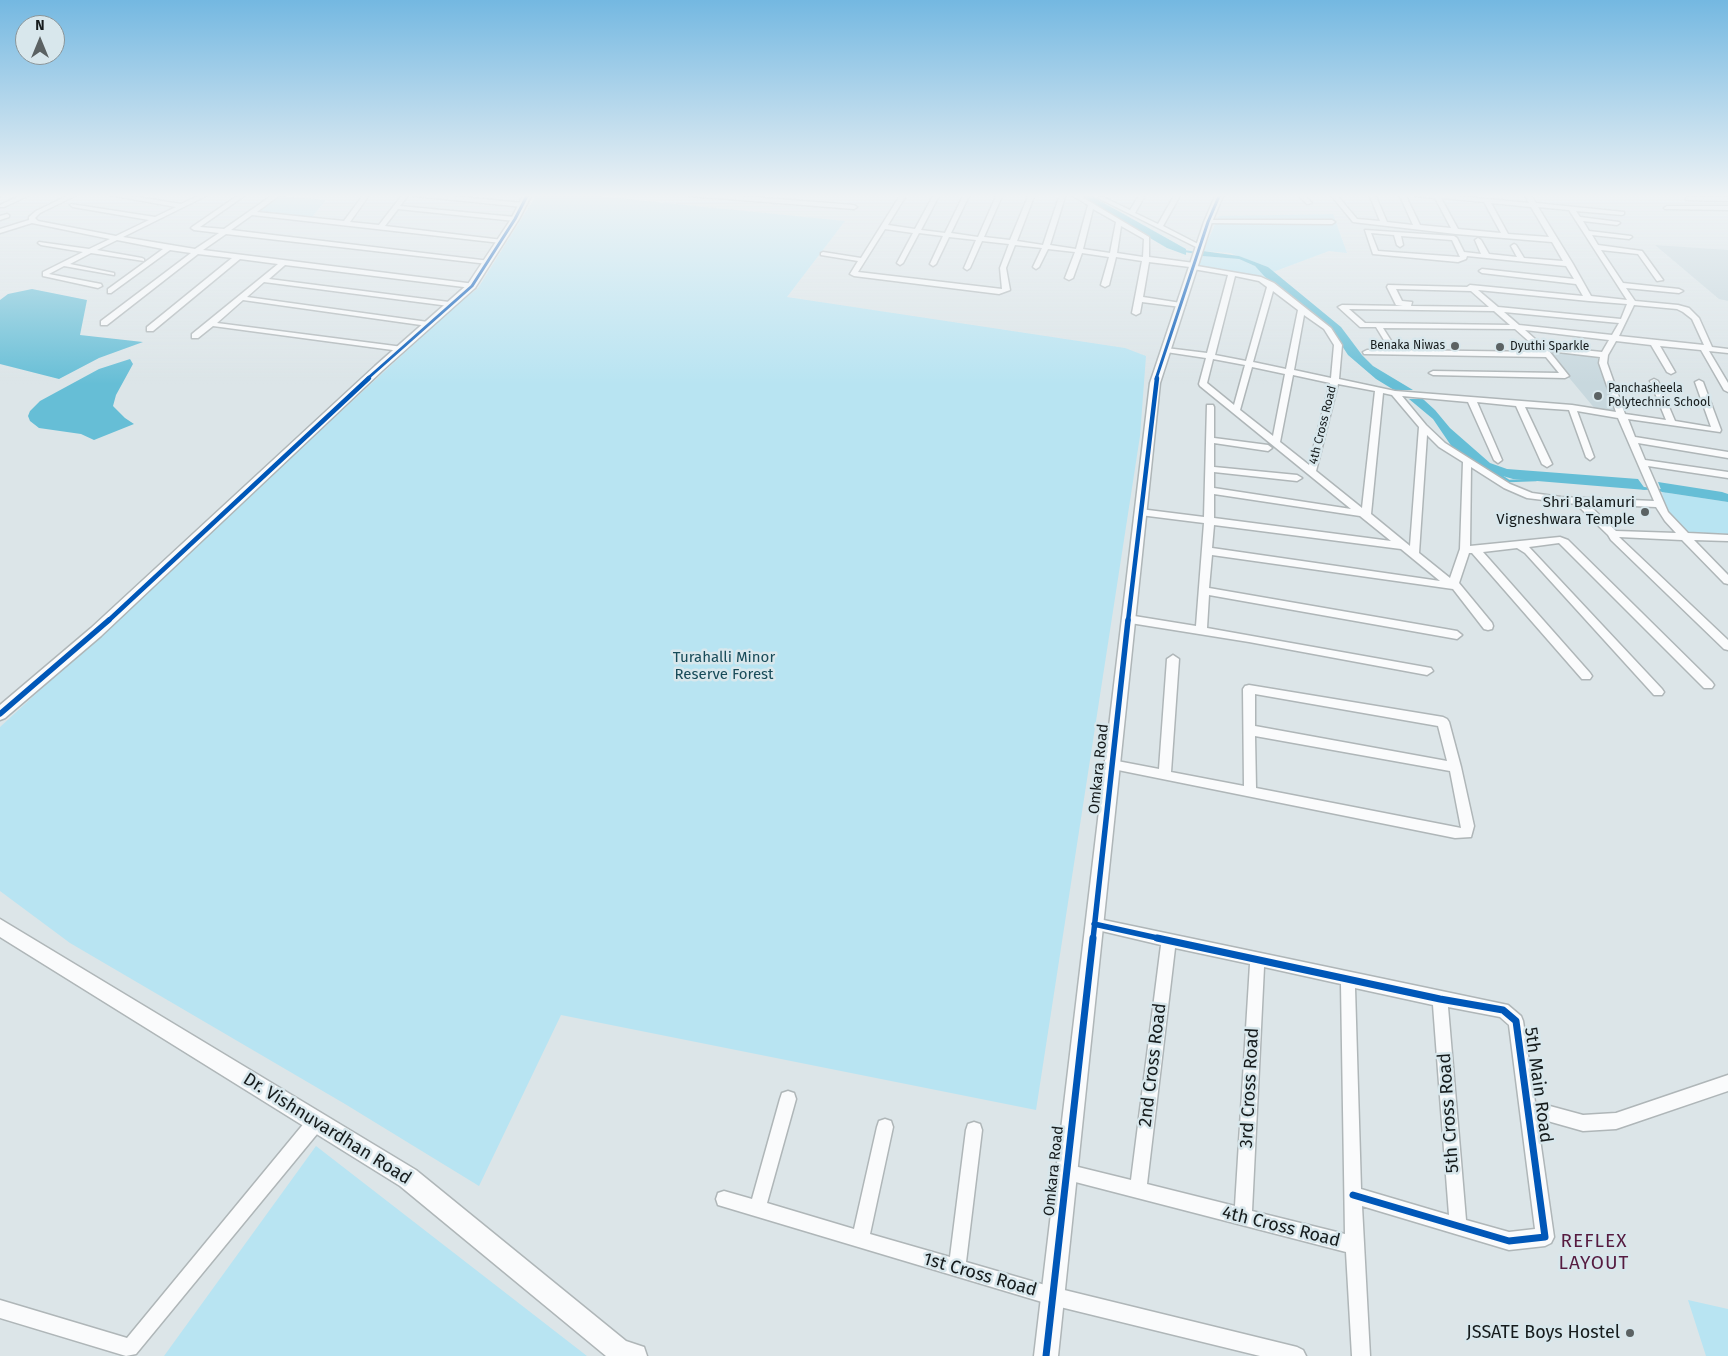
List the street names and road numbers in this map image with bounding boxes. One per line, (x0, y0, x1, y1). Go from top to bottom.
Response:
street label: 4th Cross Road (1306, 384, 1340, 466)
street label: Omkara Road (1085, 723, 1113, 815)
street label: 2nd Cross Road (1135, 1002, 1171, 1128)
street label: 5th Main Road (1519, 1026, 1557, 1144)
street label: 3rd Cross Road (1236, 1027, 1264, 1149)
street label: 5th Cross Road (1434, 1052, 1464, 1174)
street label: Dr. Vishnuvardhan Road (239, 1068, 415, 1190)
street label: Omkara Road (1040, 1125, 1068, 1217)
street label: 4th Cross Road (1220, 1202, 1342, 1252)
street label: 1st Cross Road (921, 1248, 1039, 1302)

